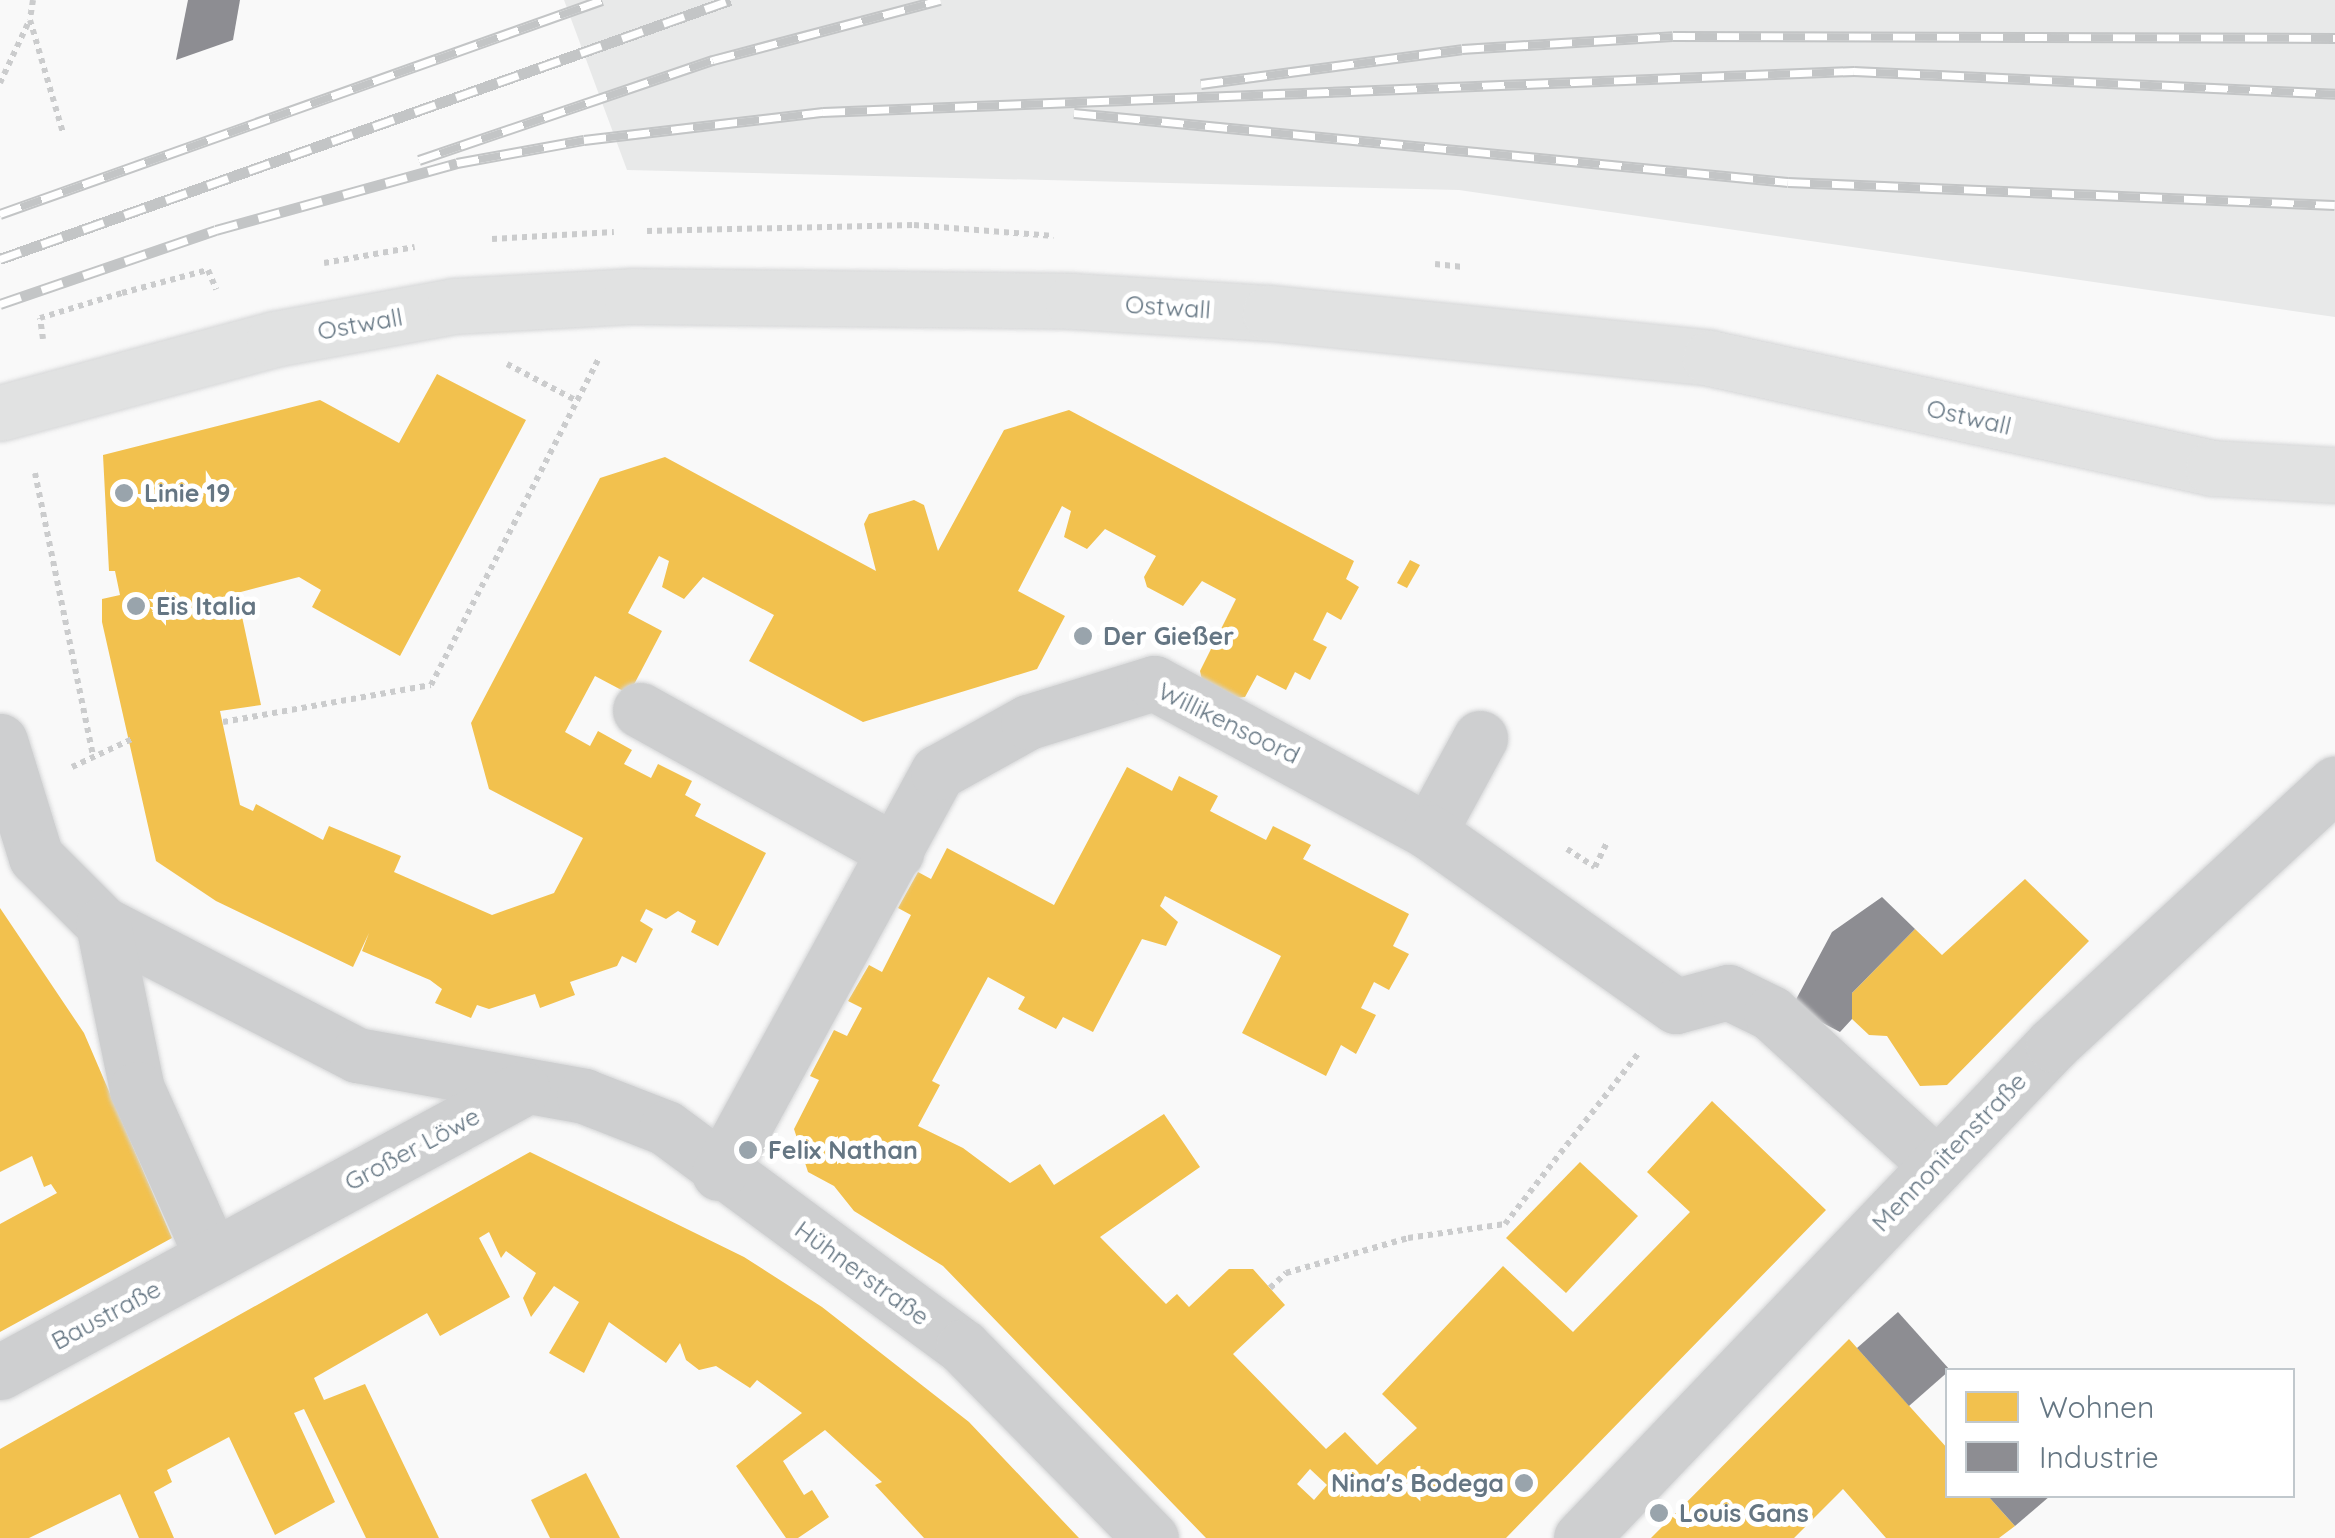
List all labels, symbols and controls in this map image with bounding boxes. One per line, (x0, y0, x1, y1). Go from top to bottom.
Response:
street label: Ostwall (1124, 289, 1212, 325)
street label: Ostwall (315, 302, 405, 346)
street label: Ostwall (1924, 393, 2014, 441)
place label: Linie 19 (144, 478, 230, 508)
marker: Linie 19 (113, 482, 135, 504)
place label: Eis Italia (156, 591, 256, 621)
marker: Eis Italia (125, 595, 147, 617)
place label: Der Gießer (1103, 621, 1234, 651)
marker: Der Gießer (1072, 625, 1094, 647)
street label: Willikensoord (1153, 676, 1305, 770)
street label: Mennonitenstraße (1865, 1066, 2033, 1238)
street label: Großer Löwe (339, 1101, 485, 1197)
place label: Felix Nathan (768, 1135, 918, 1165)
marker: Felix Nathan (737, 1139, 759, 1161)
street label: Hühnerstraße (789, 1214, 935, 1332)
street label: Baustraße (46, 1274, 166, 1356)
legend (1945, 1368, 2295, 1498)
text: Wohnen (2039, 1388, 2154, 1426)
text: Industrie (2039, 1438, 2159, 1476)
place label: Nina's Bodega (1331, 1468, 1504, 1498)
marker: Nina's Bodega (1513, 1472, 1535, 1494)
place label: Louis Gans (1679, 1498, 1809, 1528)
marker: Louis Gans (1648, 1502, 1670, 1524)

